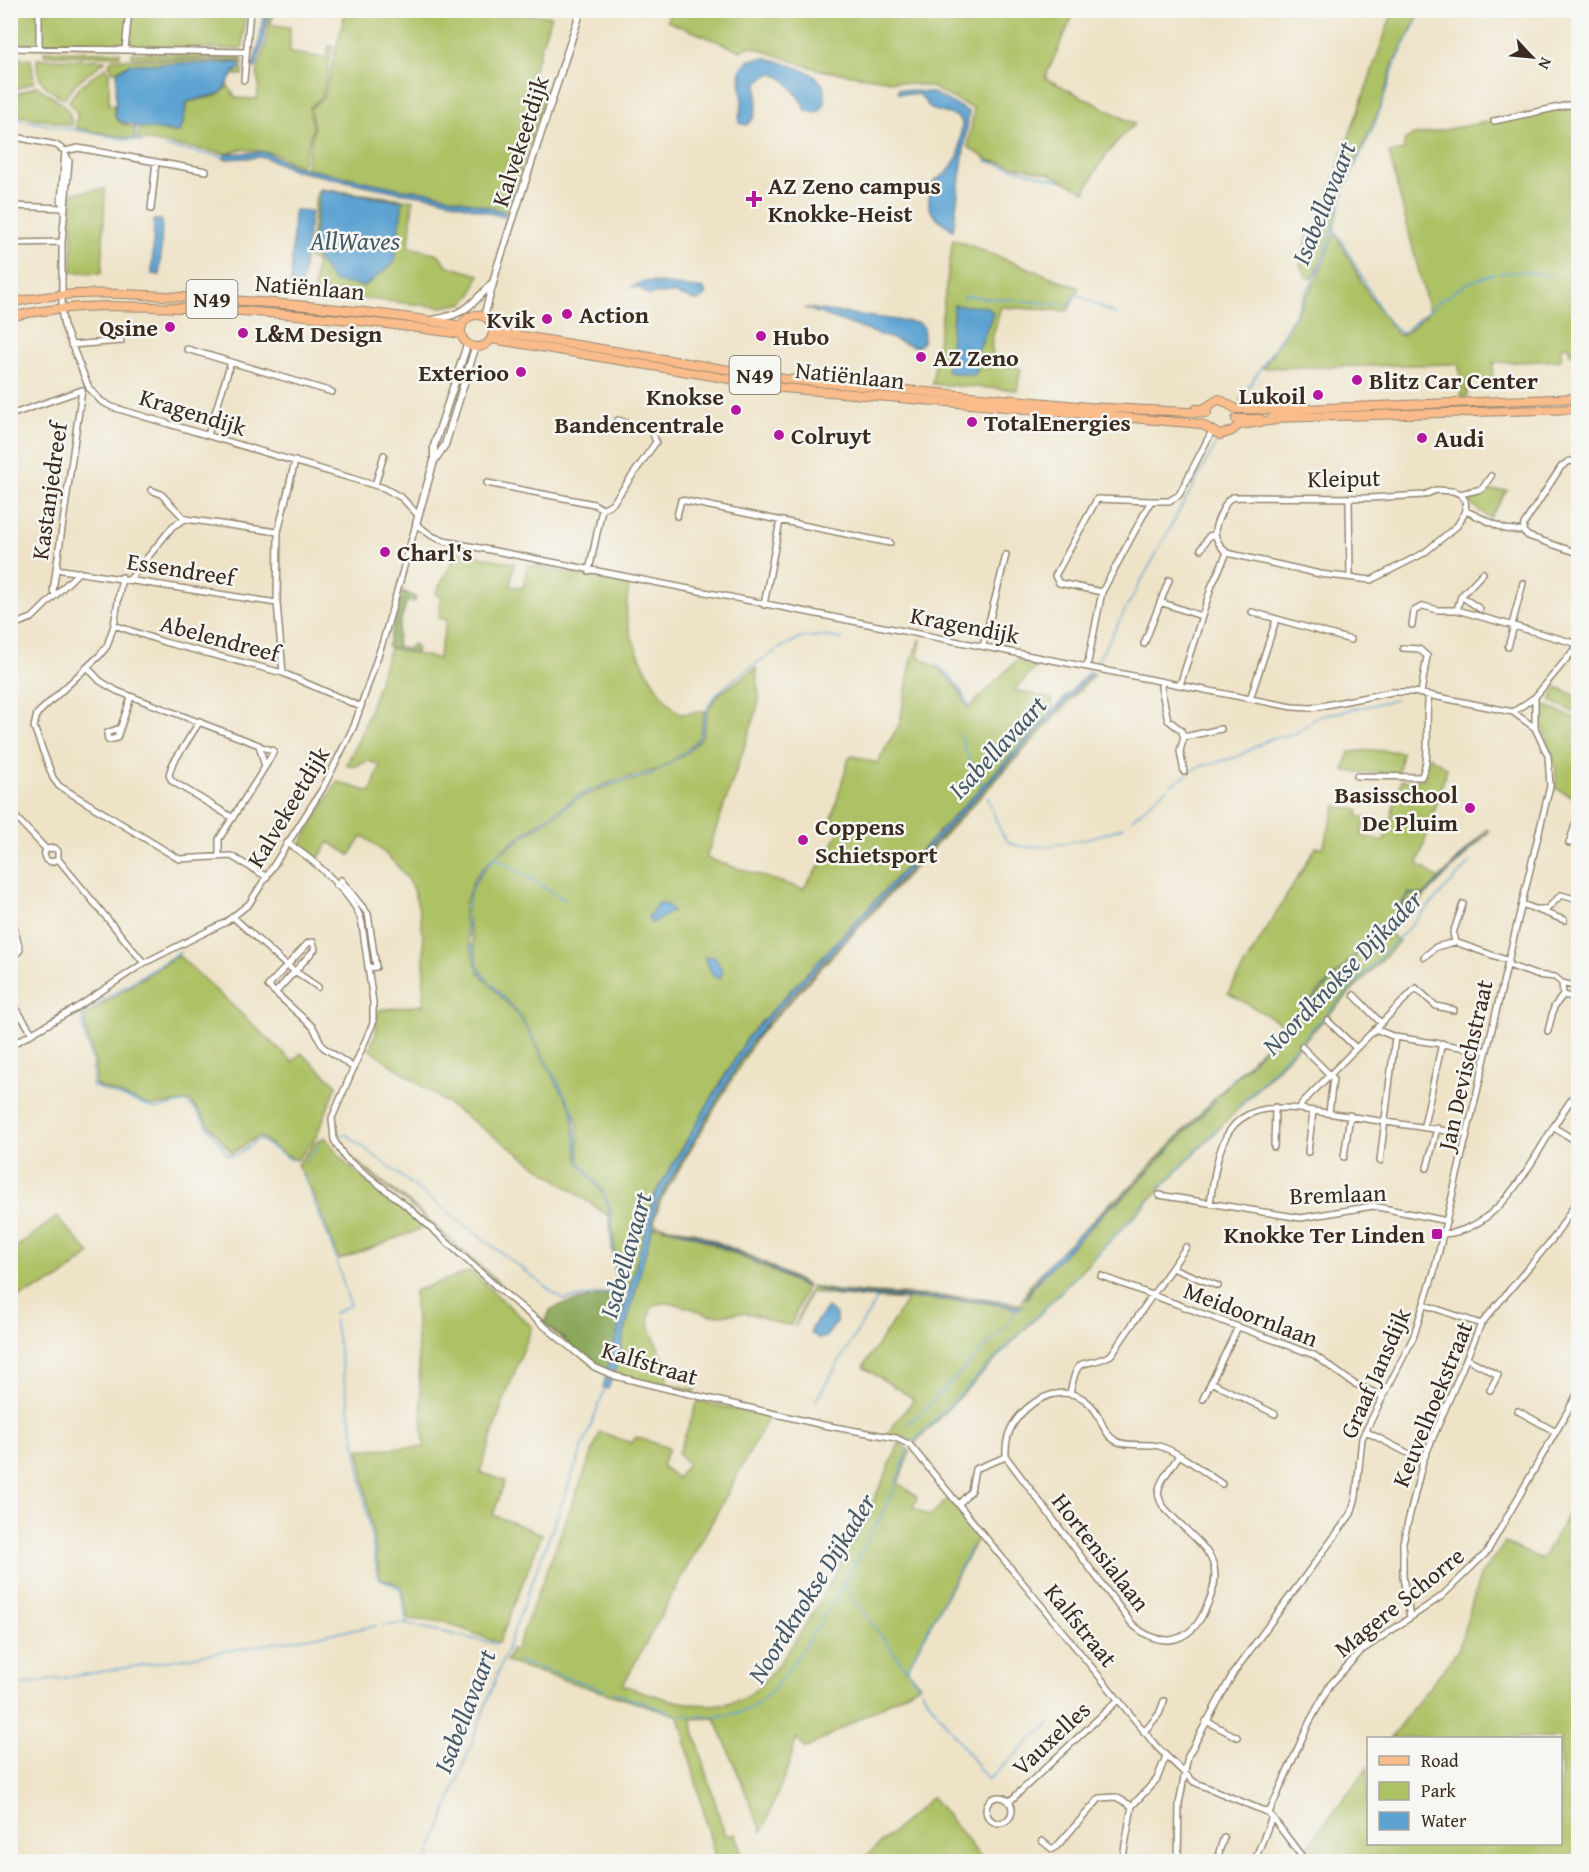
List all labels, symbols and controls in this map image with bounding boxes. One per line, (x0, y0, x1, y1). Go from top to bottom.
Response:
north arrow (1502, 27, 1562, 87)
text: N (1532, 54, 1559, 74)
street label: Kalvekeetdijk (482, 70, 558, 211)
water label: Isabellavaart (1281, 135, 1366, 270)
place label: AZ Zeno campus Knokke-Heist (768, 168, 941, 231)
marker: AZ Zeno campus Knokke-Heist (745, 190, 763, 208)
water label: AllWaves (309, 221, 401, 260)
street label: Natiënlaan (254, 265, 367, 309)
road number: N49 (186, 280, 238, 318)
place label: Action (579, 297, 649, 332)
place label: Kvik (486, 302, 535, 337)
marker: Action (560, 307, 574, 321)
place label: Qsine (99, 310, 158, 345)
marker: Kvik (540, 312, 554, 326)
place label: L&M Design (255, 316, 382, 351)
place label: Hubo (773, 319, 830, 354)
marker: Qsine (163, 320, 177, 334)
marker: L&M Design (236, 326, 250, 340)
marker: Hubo (754, 329, 768, 343)
place label: AZ Zeno (933, 340, 1019, 375)
marker: AZ Zeno (914, 350, 928, 364)
street label: Natiënlaan (794, 352, 907, 398)
place label: Exterioo (419, 355, 509, 390)
road number: N49 (730, 356, 780, 394)
place label: Blitz Car Center (1369, 363, 1538, 398)
marker: Exterioo (514, 365, 528, 379)
marker: Blitz Car Center (1350, 373, 1364, 387)
place label: Lukoil (1239, 378, 1307, 413)
street label: Kragendijk (135, 379, 252, 445)
place label: Knokse Bandencentrale (554, 379, 724, 442)
marker: Lukoil (1311, 388, 1325, 402)
marker: Knokse Bandencentrale (729, 403, 743, 417)
place label: TotalEnergies (984, 405, 1131, 440)
marker: TotalEnergies (965, 415, 979, 429)
street label: Kastanjedreef (22, 418, 76, 562)
place label: Colruyt (791, 418, 871, 453)
place label: Audi (1434, 421, 1484, 456)
marker: Colruyt (772, 428, 786, 442)
marker: Audi (1415, 431, 1429, 445)
street label: Kleiput (1307, 460, 1381, 496)
place label: Charl's (397, 535, 473, 570)
street label: Essendreef (125, 543, 240, 595)
marker: Charl's (378, 545, 392, 559)
street label: Kragendijk (908, 597, 1023, 653)
street label: Abelendreef (156, 605, 286, 671)
water label: Isabellavaart (939, 686, 1056, 808)
street label: Kalvekeetdijk (238, 739, 338, 874)
place label: Basisschool De Pluim (1335, 777, 1459, 840)
marker: Basisschool De Pluim (1463, 801, 1477, 815)
place label: Coppens Schietsport (815, 809, 938, 872)
marker: Coppens Schietsport (796, 833, 810, 847)
water label: Noordknokse Dijkader (1252, 879, 1432, 1064)
street label: Jan Devischstraat (1428, 976, 1502, 1157)
street label: Bremlaan (1289, 1175, 1388, 1213)
water label: Isabellavaart (588, 1187, 662, 1323)
place label: Knokke Ter Linden (1224, 1217, 1425, 1252)
marker: Knokke Ter Linden (1430, 1227, 1444, 1241)
street label: Meidoornlaan (1179, 1272, 1324, 1356)
street label: Graaf Jansdijk (1331, 1301, 1420, 1444)
street label: Keuvelhoekstraat (1383, 1315, 1481, 1492)
street label: Kalfstraat (598, 1332, 703, 1394)
water label: Noordknokse Dijkader (736, 1484, 886, 1691)
street label: Hortensialaan (1044, 1485, 1159, 1619)
street label: Magere Schorre (1326, 1538, 1472, 1666)
street label: Kalfstraat (1036, 1576, 1126, 1675)
water label: Isabellavaart (423, 1643, 506, 1778)
street label: Vauxelles (1004, 1692, 1098, 1784)
legend (1367, 1737, 1562, 1845)
text: Road (1421, 1747, 1459, 1774)
text: Park (1421, 1777, 1457, 1804)
text: Water (1421, 1807, 1467, 1834)

